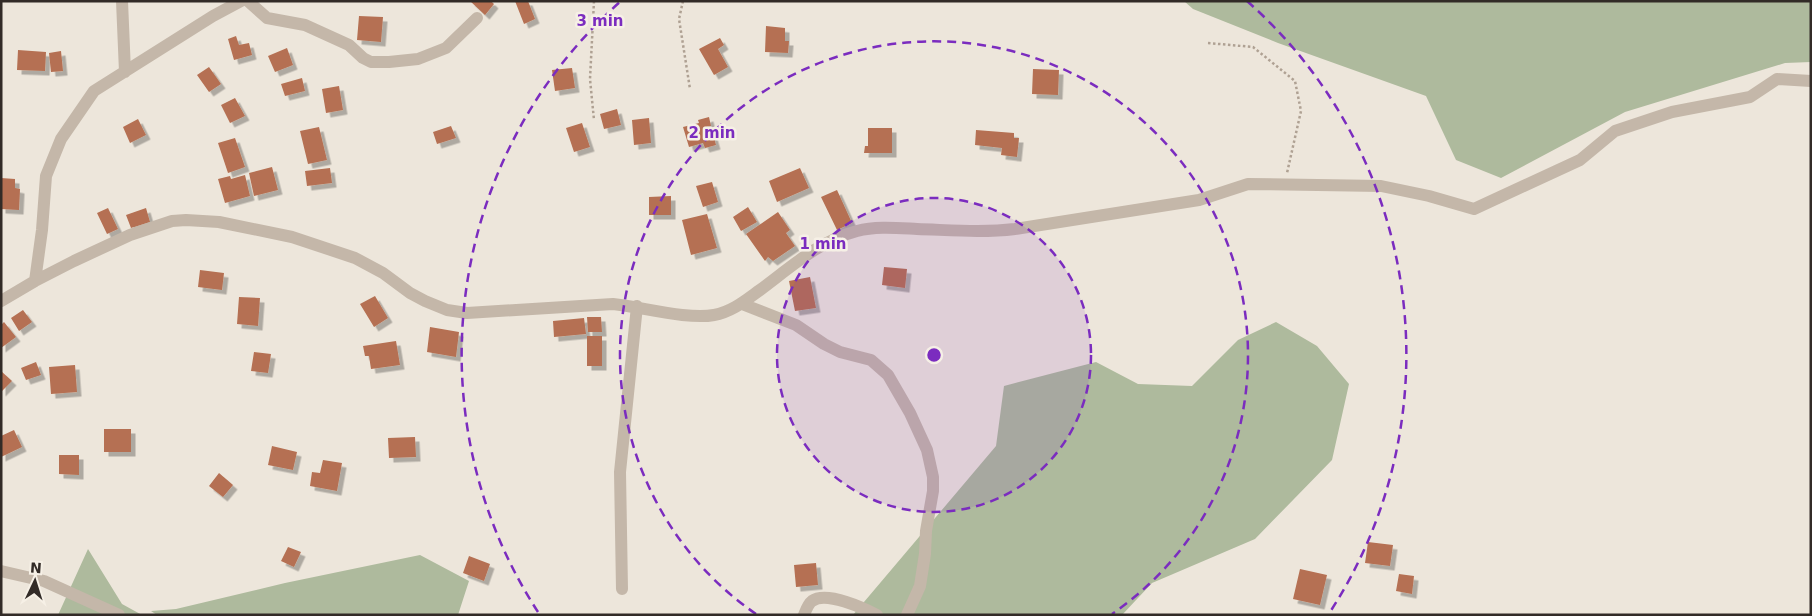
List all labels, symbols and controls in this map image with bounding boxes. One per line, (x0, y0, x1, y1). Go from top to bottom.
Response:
text: 3 min (576, 12, 624, 30)
text: 2 min (688, 124, 736, 142)
text: 1 min (799, 235, 847, 253)
centre of rings (925, 346, 943, 364)
north arrow (10, 556, 60, 606)
text: N (30, 560, 42, 576)

